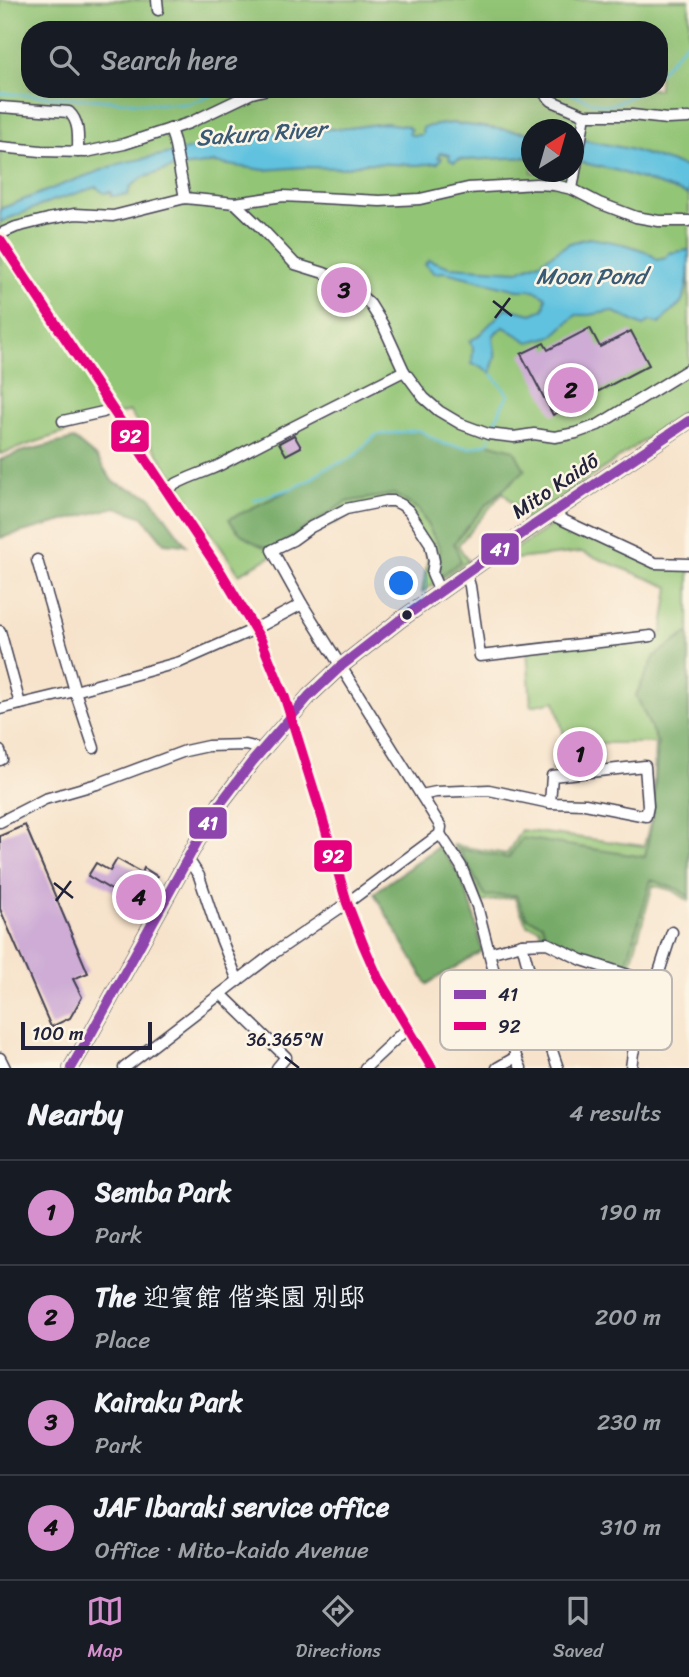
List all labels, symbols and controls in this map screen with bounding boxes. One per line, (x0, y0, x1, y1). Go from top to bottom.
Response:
search box (21, 21, 668, 98)
text: Search here (101, 37, 238, 83)
icon: search (45, 41, 83, 79)
water label: Sakura River (195, 108, 332, 158)
north arrow (521, 119, 584, 182)
water label: Moon Pond (536, 256, 652, 297)
pin: 3 (321, 264, 367, 316)
pin: 2 (548, 364, 594, 416)
line badge: 92 (110, 419, 150, 453)
text: 92 (119, 420, 141, 453)
street label: Mito Kaidō (503, 442, 608, 529)
line badge: 41 (480, 532, 520, 566)
text: 41 (489, 533, 510, 566)
your location (384, 566, 418, 600)
unlabelled marker (400, 608, 414, 622)
pin: 1 (557, 728, 603, 780)
line badge: 41 (188, 806, 228, 840)
text: 41 (197, 807, 218, 840)
line badge: 92 (313, 839, 353, 873)
text: 92 (322, 840, 344, 873)
pin: 4 (116, 871, 162, 923)
legend (440, 970, 672, 1050)
text: 41 (498, 978, 518, 1011)
text: 92 (498, 1010, 521, 1043)
text: 100 m (32, 1017, 84, 1050)
scale bar (21, 1019, 152, 1051)
text: 36.365°N (247, 1024, 324, 1056)
text: Nearby (28, 1087, 123, 1141)
text: 4 results (569, 1093, 661, 1134)
text: Semba Park (95, 1169, 231, 1215)
text: 1 (46, 1192, 56, 1233)
text: 190 m (599, 1192, 661, 1233)
text: Park (95, 1215, 142, 1256)
text: The 迎賓館 偕楽園 別邸 (95, 1274, 365, 1320)
text: 2 (44, 1297, 58, 1338)
text: 200 m (595, 1297, 661, 1338)
text: Place (95, 1320, 150, 1361)
text: Kairaku Park (95, 1379, 243, 1425)
text: 3 (45, 1402, 57, 1443)
text: 230 m (597, 1402, 661, 1443)
text: Park (95, 1425, 142, 1466)
text: JAF Ibaraki service office (95, 1484, 389, 1530)
text: 4 (44, 1507, 58, 1548)
text: 310 m (600, 1507, 661, 1548)
text: Office · Mito-kaido Avenue (95, 1530, 369, 1571)
tab: Map (86, 1592, 124, 1667)
tab: Directions (296, 1592, 381, 1667)
tab: Saved (553, 1592, 603, 1667)

